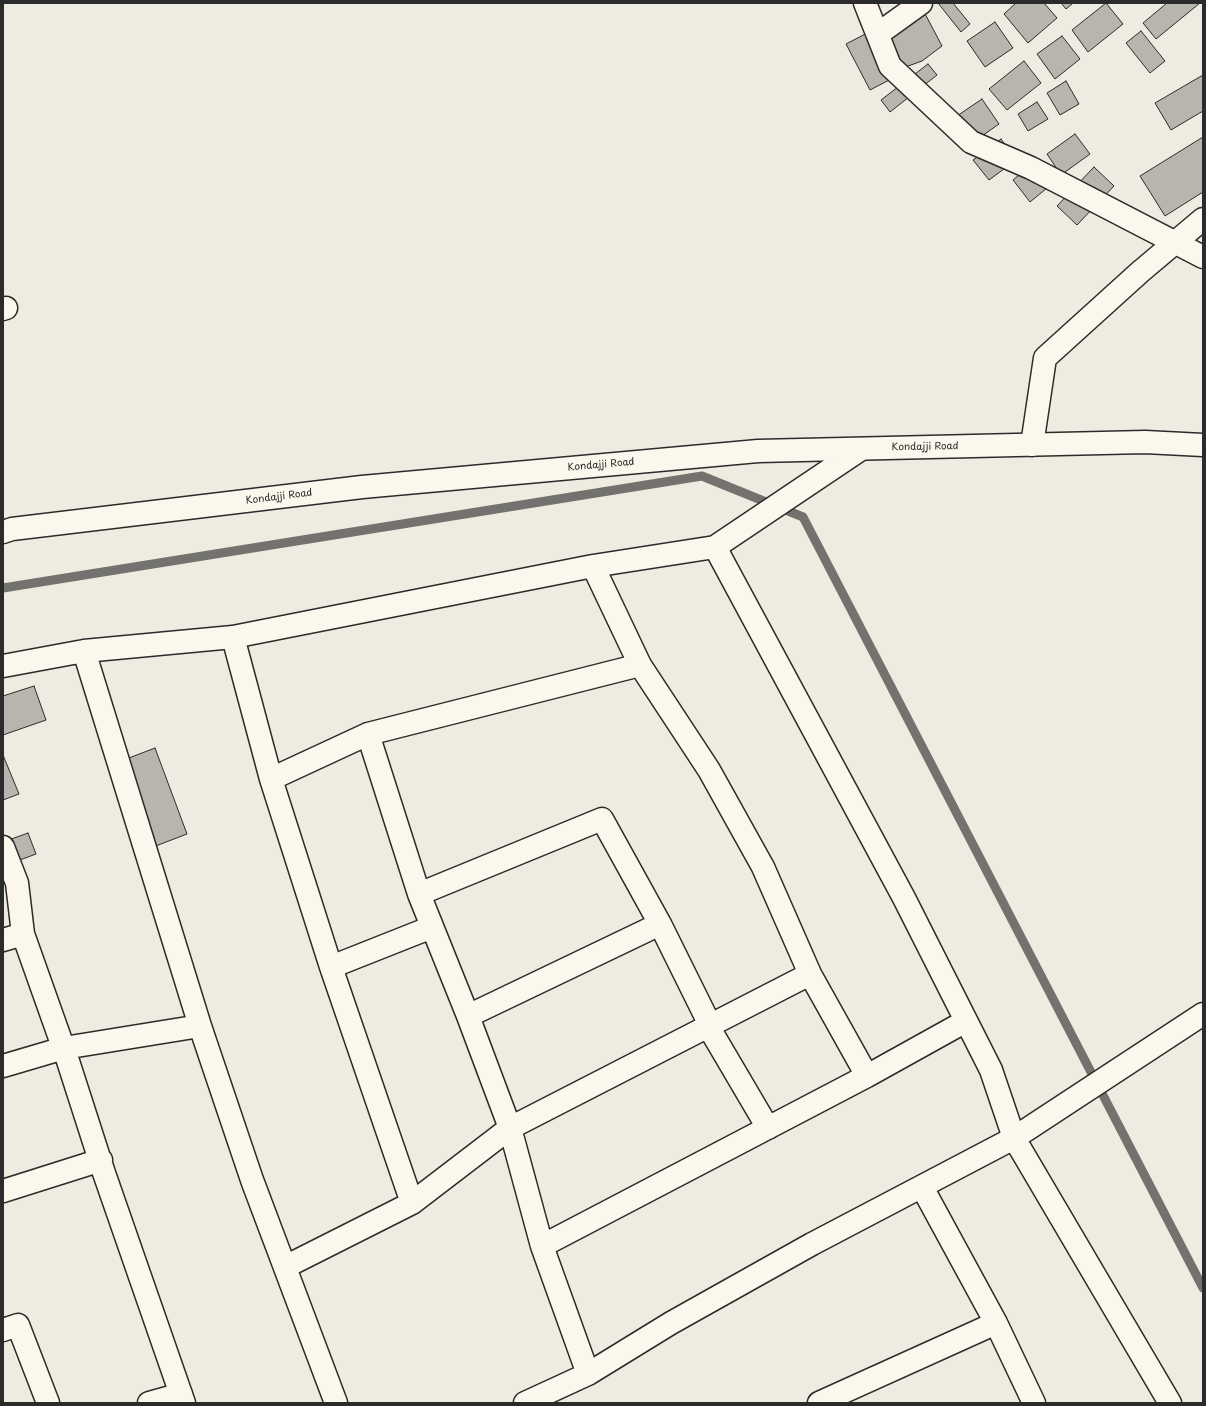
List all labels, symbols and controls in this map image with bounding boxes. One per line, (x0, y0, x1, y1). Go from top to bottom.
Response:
street label: Kondajji Road (891, 440, 959, 454)
street label: Kondajji Road (567, 456, 635, 474)
street label: Kondajji Road (245, 487, 313, 507)

